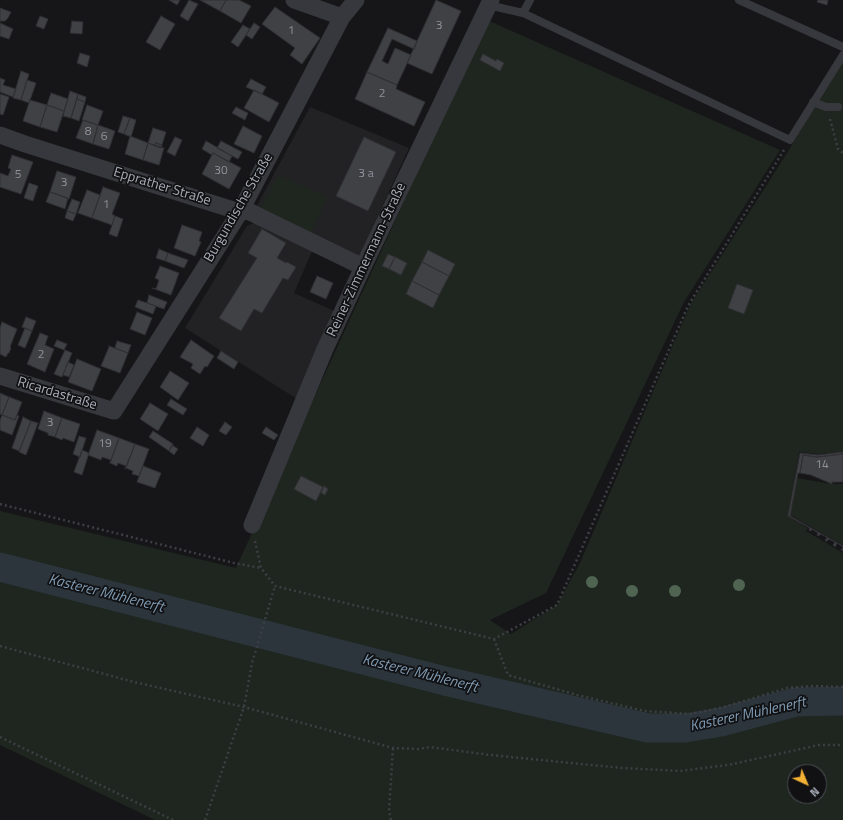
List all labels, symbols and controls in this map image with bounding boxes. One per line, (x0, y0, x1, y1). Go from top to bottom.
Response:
house number: 3 (436, 19, 442, 33)
house number: 1 (288, 24, 294, 38)
house number: 2 (379, 87, 385, 101)
house number: 8 (85, 125, 91, 139)
house number: 6 (101, 130, 107, 144)
street label: Burgundische Straße (201, 151, 277, 265)
street label: Epprather Straße (111, 164, 213, 210)
house number: 30 (214, 164, 228, 178)
house number: 3 a (358, 167, 374, 181)
house number: 5 (15, 168, 21, 182)
house number: 3 (61, 176, 67, 190)
street label: Reiner-Zimmermann-Straße (324, 180, 410, 340)
house number: 1 (103, 198, 109, 212)
house number: 2 (38, 348, 44, 362)
street label: Ricardastraße (15, 374, 99, 414)
house number: 3 (47, 416, 53, 430)
house number: 19 (98, 437, 112, 451)
house number: 14 (815, 458, 829, 472)
water label: Kasterer Mühlenerft (47, 571, 165, 617)
water label: Kasterer Mühlenerft (361, 651, 479, 697)
water label: Kasterer Mühlenerft (688, 694, 808, 736)
north arrow (787, 764, 827, 804)
text: N (806, 784, 823, 800)

